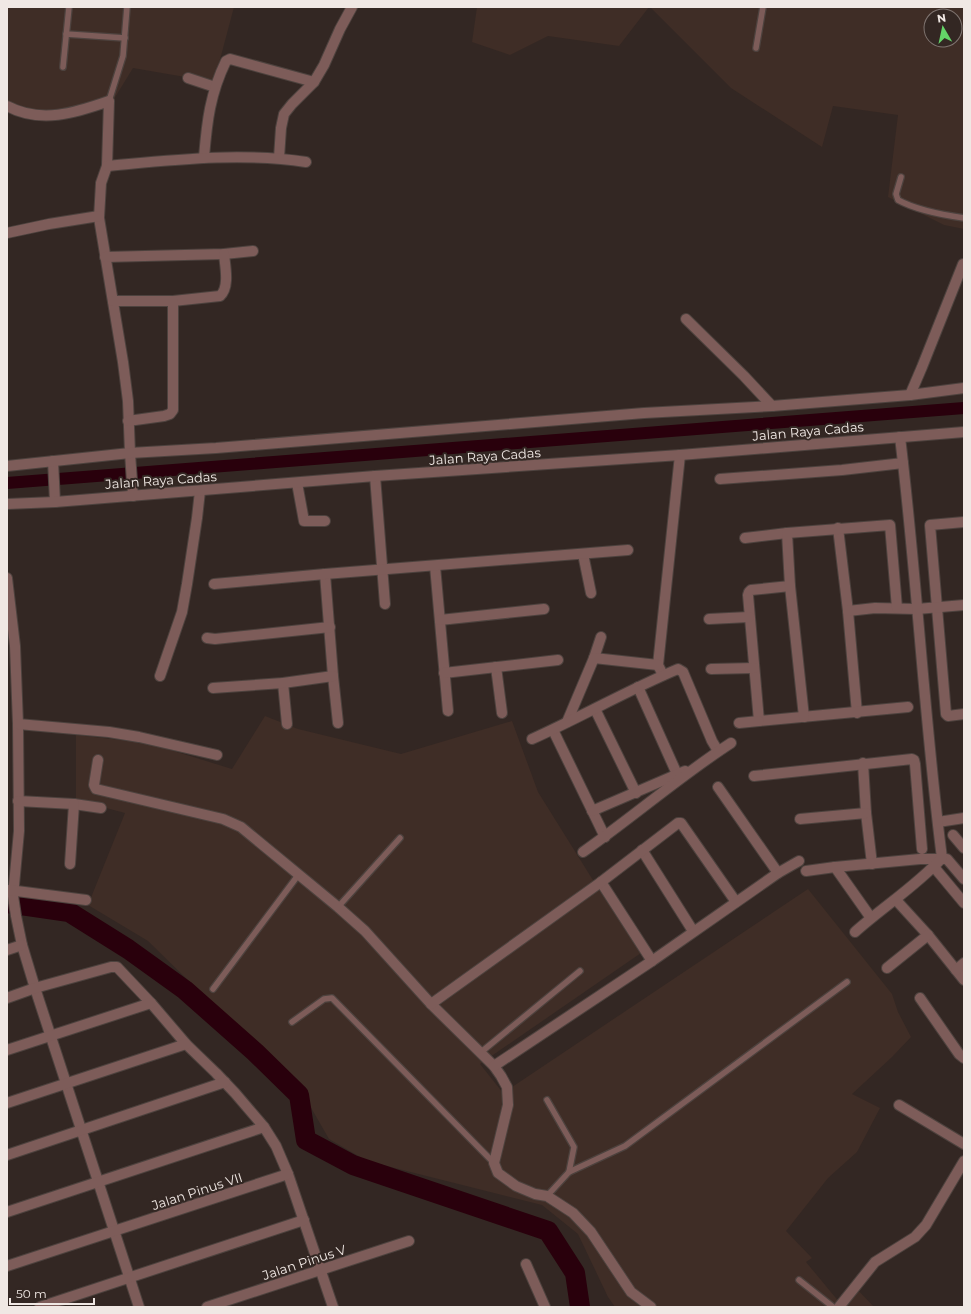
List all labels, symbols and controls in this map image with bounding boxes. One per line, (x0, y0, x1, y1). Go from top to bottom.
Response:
north arrow (923, 8, 963, 48)
text: N (936, 11, 947, 26)
street label: Jalan Raya Cadas (751, 418, 864, 444)
street label: Jalan Raya Cadas (428, 444, 541, 468)
street label: Jalan Raya Cadas (104, 468, 217, 492)
street label: Jalan Pinus VII (149, 1169, 244, 1214)
street label: Jalan Pinus V (259, 1241, 349, 1283)
scale bar (10, 1280, 94, 1306)
text: 50 m (16, 1286, 47, 1301)

